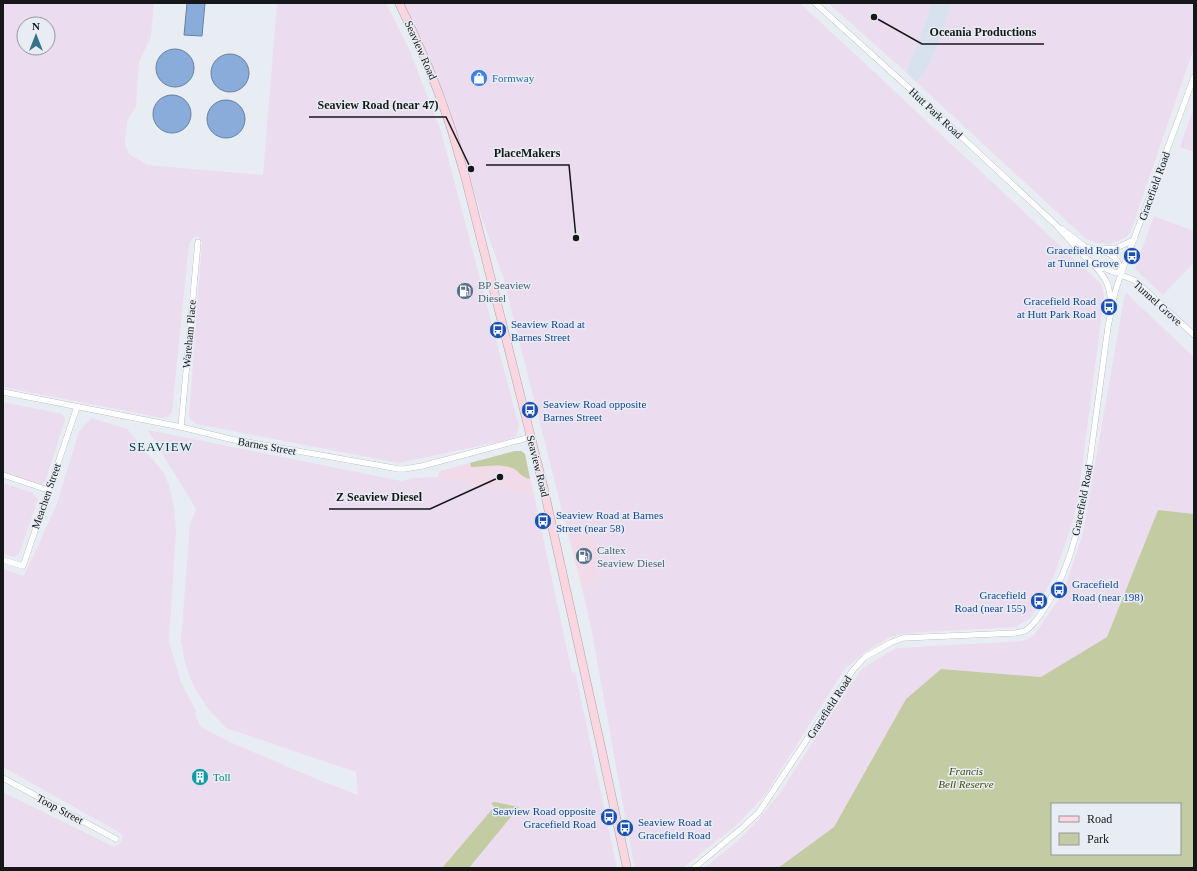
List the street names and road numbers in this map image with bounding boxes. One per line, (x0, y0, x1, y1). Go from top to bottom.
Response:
street label: Seaview Road (403, 19, 440, 82)
street label: Hutt Park Road (907, 85, 965, 141)
street label: Gracefield Road (1136, 149, 1172, 222)
street label: Tunnel Grove (1131, 278, 1185, 328)
street label: Wareham Place (180, 299, 198, 369)
street label: Seaview Road (525, 434, 552, 499)
street label: Barnes Street (237, 435, 297, 457)
street label: Meachen Street (29, 462, 63, 530)
street label: Gracefield Road (1069, 463, 1095, 537)
street label: Gracefield Road (804, 673, 854, 741)
street label: Toop Street (35, 792, 85, 826)

